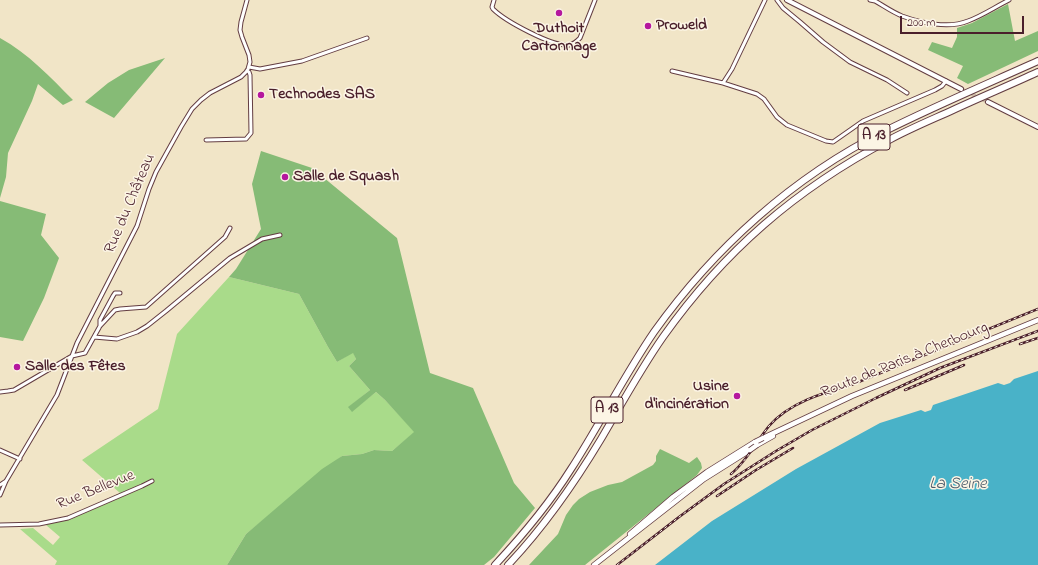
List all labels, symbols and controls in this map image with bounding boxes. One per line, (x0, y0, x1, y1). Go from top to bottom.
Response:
marker: Duthoit Cartonnage (554, 8, 564, 18)
scale bar (902, 8, 1026, 34)
text: 200 m (907, 14, 936, 32)
place label: Proweld (656, 16, 707, 36)
place label: Duthoit Cartonnage (522, 19, 596, 57)
marker: Proweld (643, 21, 653, 31)
place label: Technodes SAS (269, 85, 375, 105)
marker: Technodes SAS (256, 90, 266, 100)
road number: A 13 (858, 124, 890, 150)
street label: Rue du Château (101, 151, 161, 257)
place label: Salle de Squash (293, 167, 399, 187)
marker: Salle de Squash (280, 172, 290, 182)
street label: Route de Paris à Cherbourg (819, 319, 991, 403)
place label: Salle des Fêtes (25, 357, 126, 377)
marker: Salle des Fêtes (12, 362, 22, 372)
place label: Usine d'incinération (644, 377, 729, 415)
marker: Usine d'incinération (732, 391, 742, 401)
road number: A 13 (591, 397, 623, 423)
street label: Rue Bellevue (54, 467, 138, 515)
water label: La Seine (929, 475, 987, 495)

